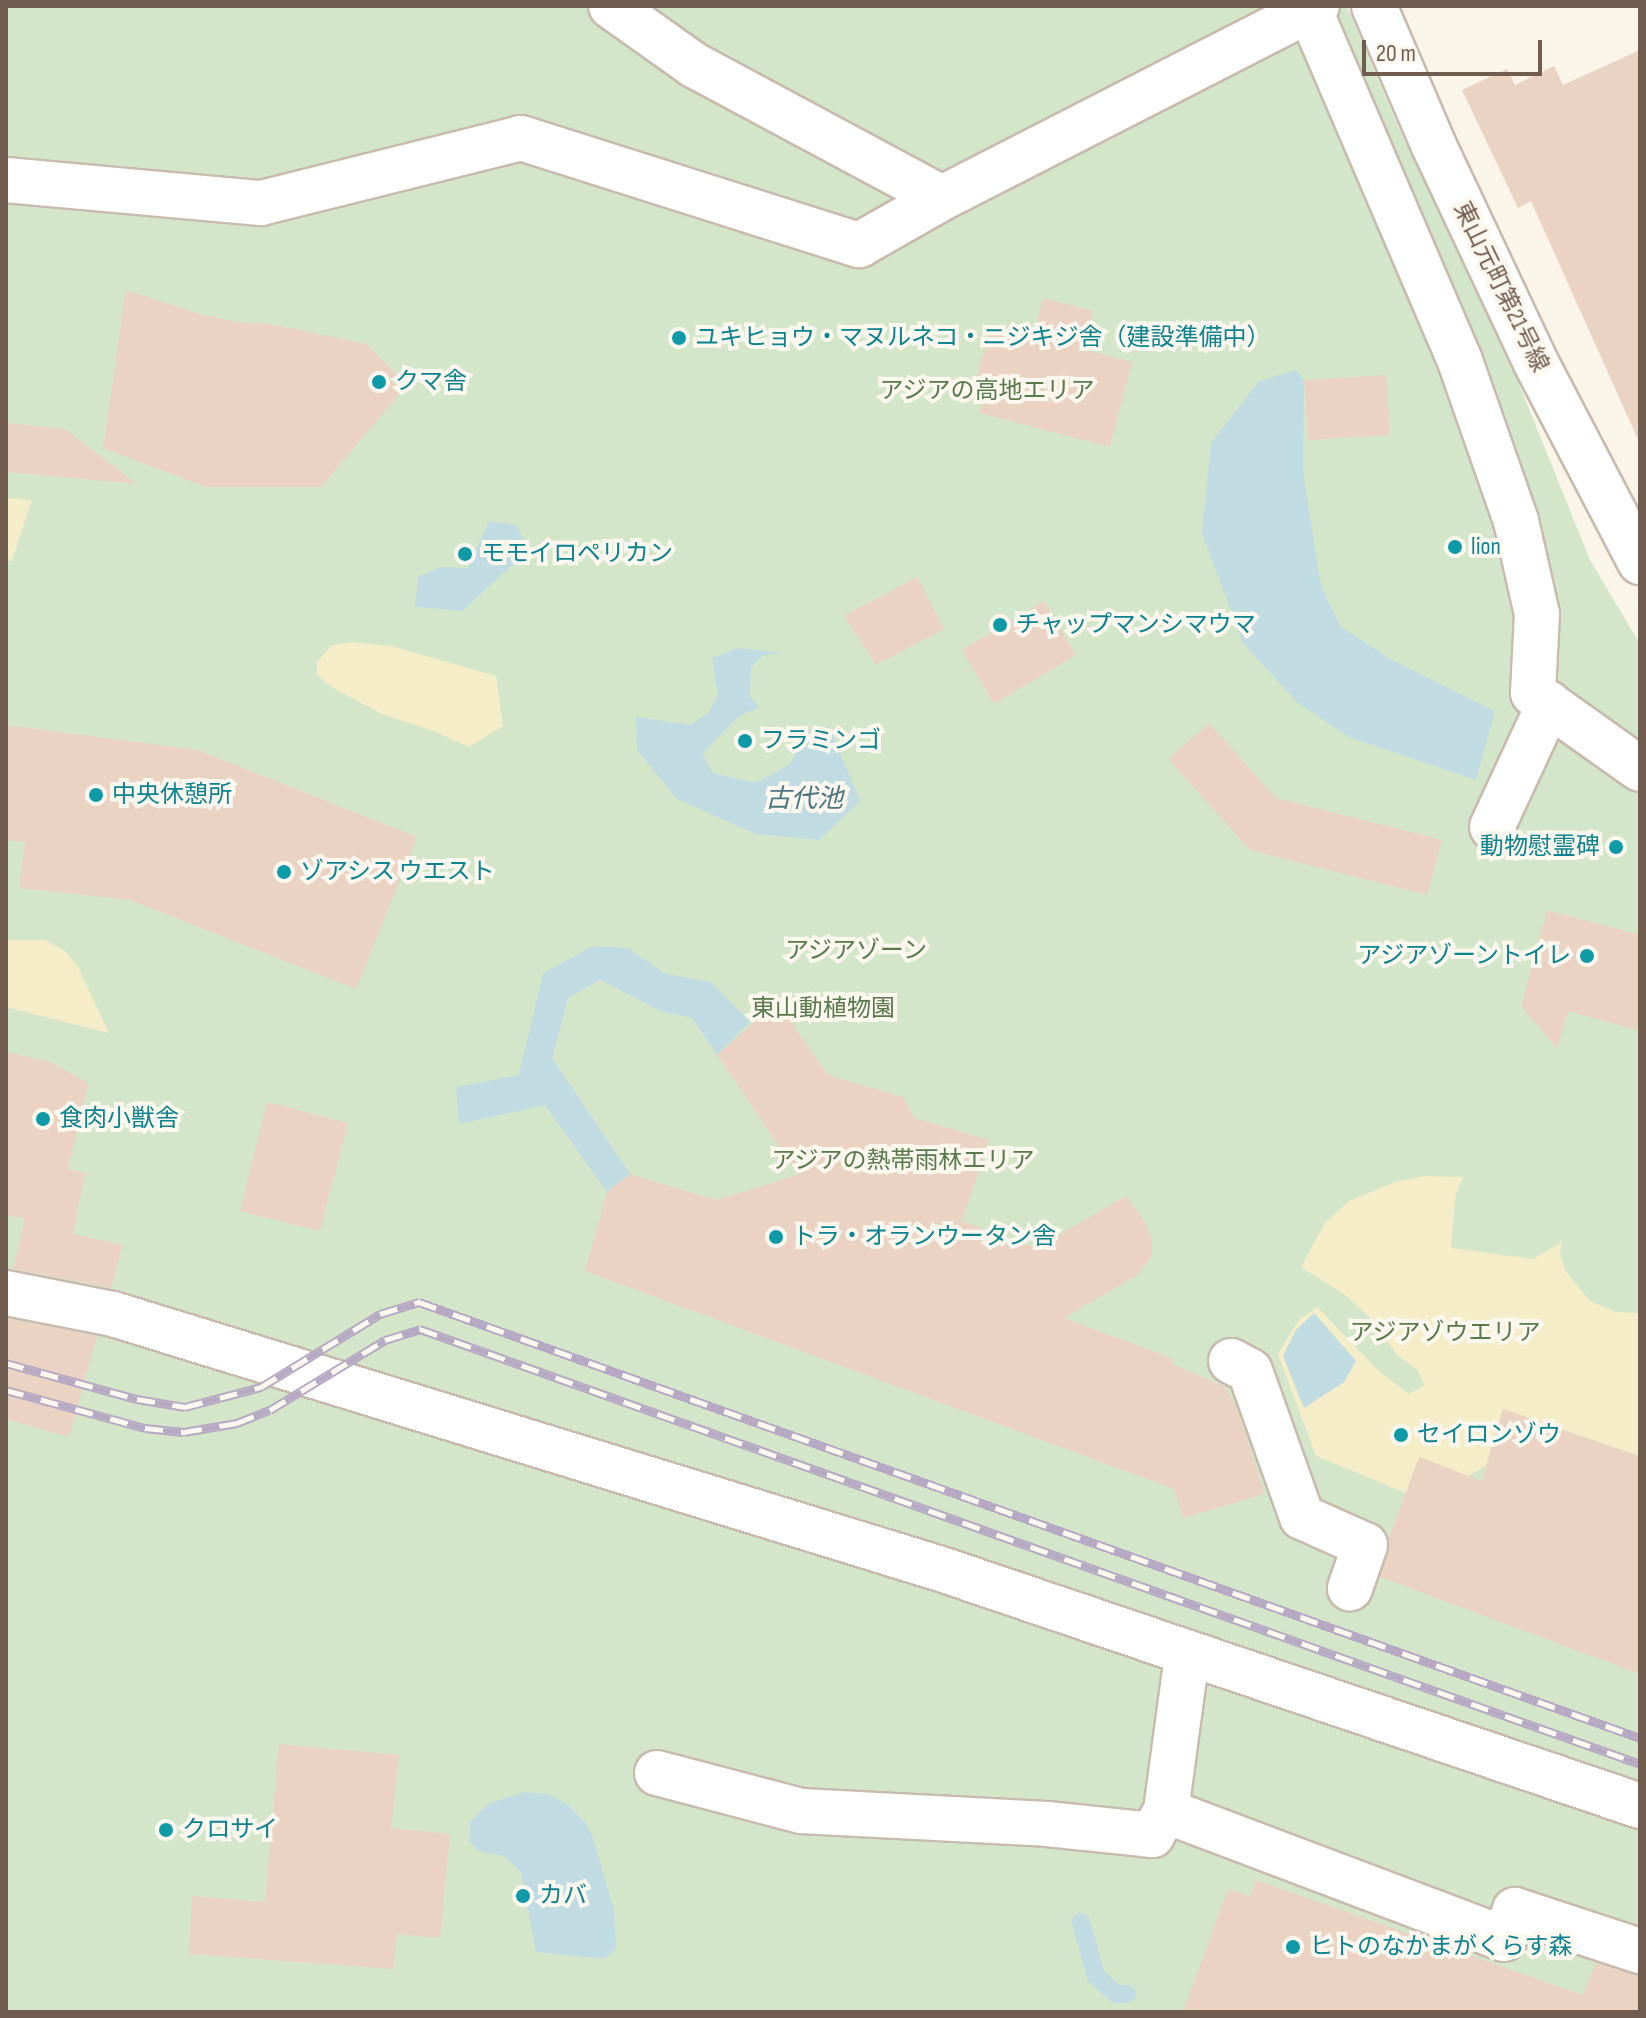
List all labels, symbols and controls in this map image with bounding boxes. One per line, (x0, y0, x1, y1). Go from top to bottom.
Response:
scale bar (1366, 24, 1546, 74)
text: 20 m (1376, 39, 1416, 68)
street label: 東山元町第21号線 (1447, 197, 1555, 377)
place label: ユキヒョウ・マヌルネコ・ニジキジ舎（建設準備中） (695, 324, 1271, 352)
marker: ユキヒョウ・マヌルネコ・ニジキジ舎（建設準備中） (670, 329, 688, 347)
place label: クマ舎 (395, 368, 467, 396)
marker: クマ舎 (370, 373, 388, 391)
park label: アジアの高地エリア (879, 377, 1095, 405)
place label: lion (1471, 533, 1501, 561)
marker: lion (1446, 538, 1464, 556)
place label: モモイロペリカン (481, 540, 673, 568)
marker: モモイロペリカン (456, 545, 474, 563)
place label: チャップマンシマウマ (1016, 611, 1256, 639)
marker: チャップマンシマウマ (991, 616, 1009, 634)
place label: フラミンゴ (761, 727, 881, 755)
marker: フラミンゴ (736, 732, 754, 750)
place label: 中央休憩所 (112, 781, 232, 809)
water label: 古代池 (765, 784, 843, 816)
marker: 中央休憩所 (87, 786, 105, 804)
place label: 動物慰霊碑 (1480, 833, 1600, 861)
marker: 動物慰霊碑 (1607, 838, 1625, 856)
place label: ゾアシス ウエスト (300, 858, 496, 886)
marker: ゾアシス ウエスト (275, 863, 293, 881)
park label: アジアゾーン (784, 937, 928, 965)
place label: アジアゾーントイレ (1355, 942, 1571, 970)
marker: アジアゾーントイレ (1578, 947, 1596, 965)
park label: 東山動植物園 (751, 995, 895, 1023)
place label: 食肉小獣舎 (59, 1105, 179, 1133)
marker: 食肉小獣舎 (34, 1110, 52, 1128)
park label: アジアの熱帯雨林エリア (771, 1147, 1035, 1175)
place label: トラ・オランウータン舎 (792, 1223, 1056, 1251)
marker: トラ・オランウータン舎 (767, 1228, 785, 1246)
park label: アジアゾウエリア (1349, 1319, 1541, 1347)
place label: セイロンゾウ (1417, 1421, 1561, 1449)
marker: セイロンゾウ (1392, 1426, 1410, 1444)
place label: クロサイ (182, 1816, 278, 1844)
marker: クロサイ (157, 1821, 175, 1839)
place label: カバ (539, 1882, 587, 1910)
marker: カバ (514, 1887, 532, 1905)
place label: ヒトのなかまがくらす森 (1309, 1933, 1573, 1961)
marker: ヒトのなかまがくらす森 (1284, 1938, 1302, 1956)

